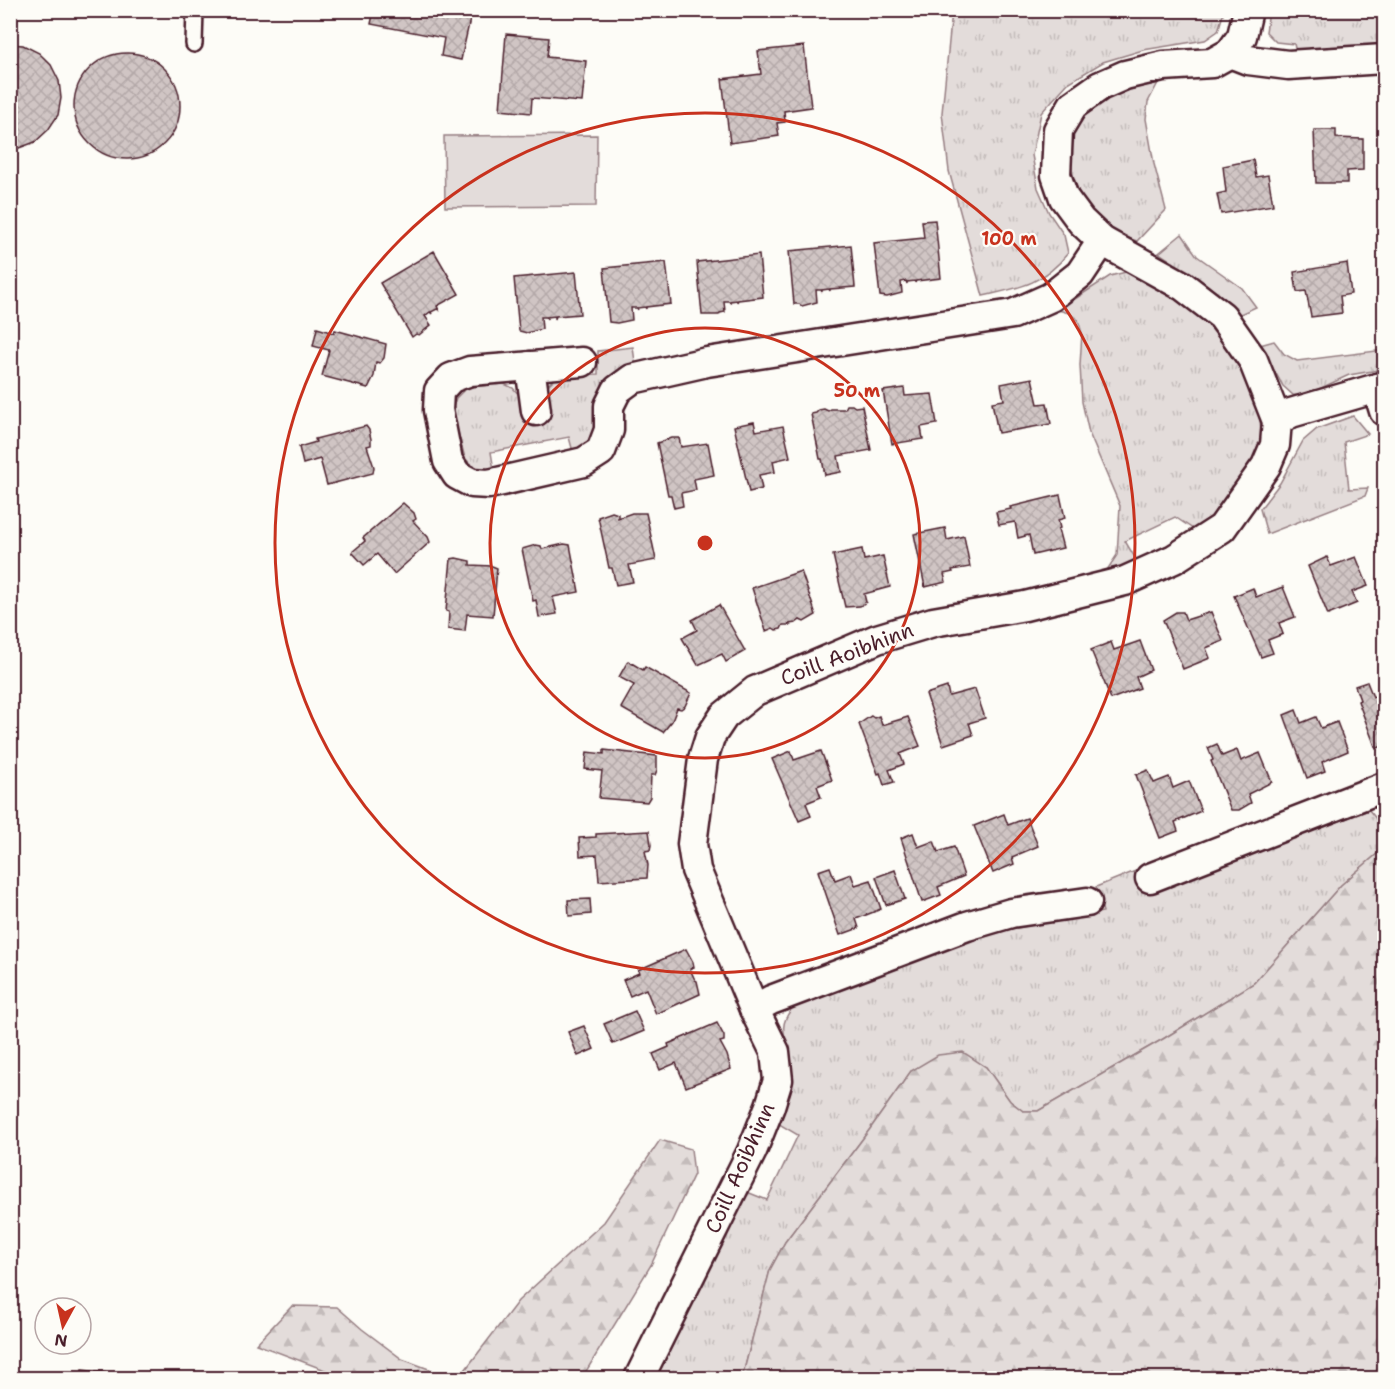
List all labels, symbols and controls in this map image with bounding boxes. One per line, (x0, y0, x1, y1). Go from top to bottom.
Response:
text: 100 m (981, 227, 1037, 251)
text: 50 m (834, 379, 881, 403)
centre of rings (695, 533, 715, 553)
street label: Coill Aoibhinn (776, 616, 918, 692)
street label: Coill Aoibhinn (699, 1098, 781, 1238)
north arrow (33, 1296, 93, 1356)
text: N (53, 1329, 69, 1352)

